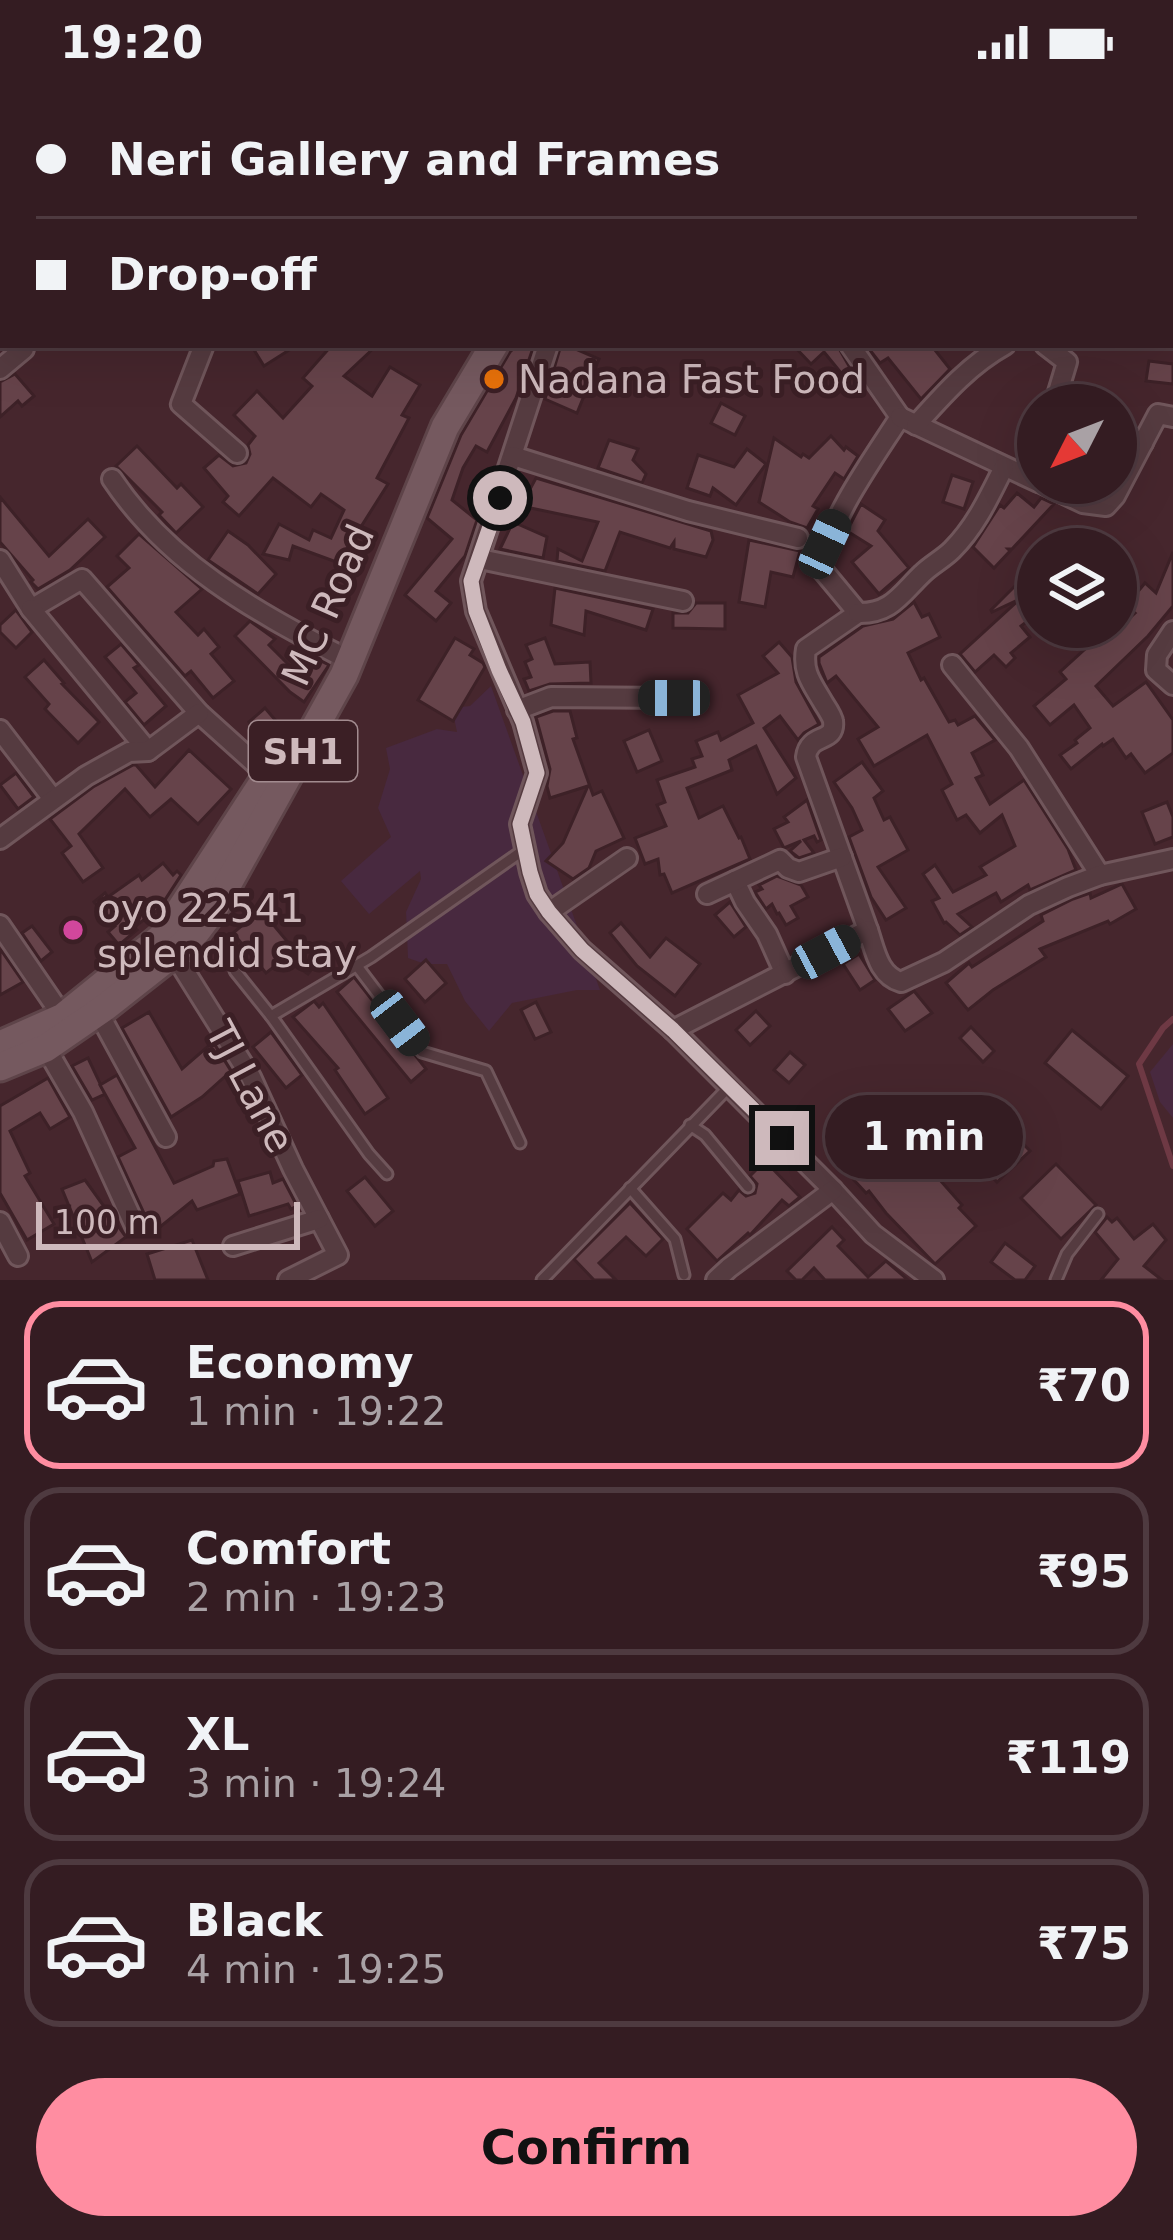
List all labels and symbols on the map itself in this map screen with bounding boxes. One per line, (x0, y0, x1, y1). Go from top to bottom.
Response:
place label: Nadana Fast Food (518, 357, 865, 402)
marker: Nadana Fast Food (481, 366, 507, 392)
north arrow (1017, 384, 1137, 504)
route start (473, 471, 527, 525)
car (793, 504, 857, 584)
street label: MC Road (273, 518, 383, 692)
car (638, 680, 710, 716)
road number: SH1 (249, 721, 357, 781)
place label: oyo 22541 splendid stay (97, 886, 357, 976)
marker: oyo 22541 splendid stay (60, 917, 86, 943)
car (786, 919, 866, 985)
car (364, 983, 436, 1063)
street label: TJ Lane (196, 1013, 303, 1160)
callout: 1 min (824, 1096, 1022, 1180)
route end (755, 1111, 809, 1165)
scale bar (36, 1196, 300, 1249)

